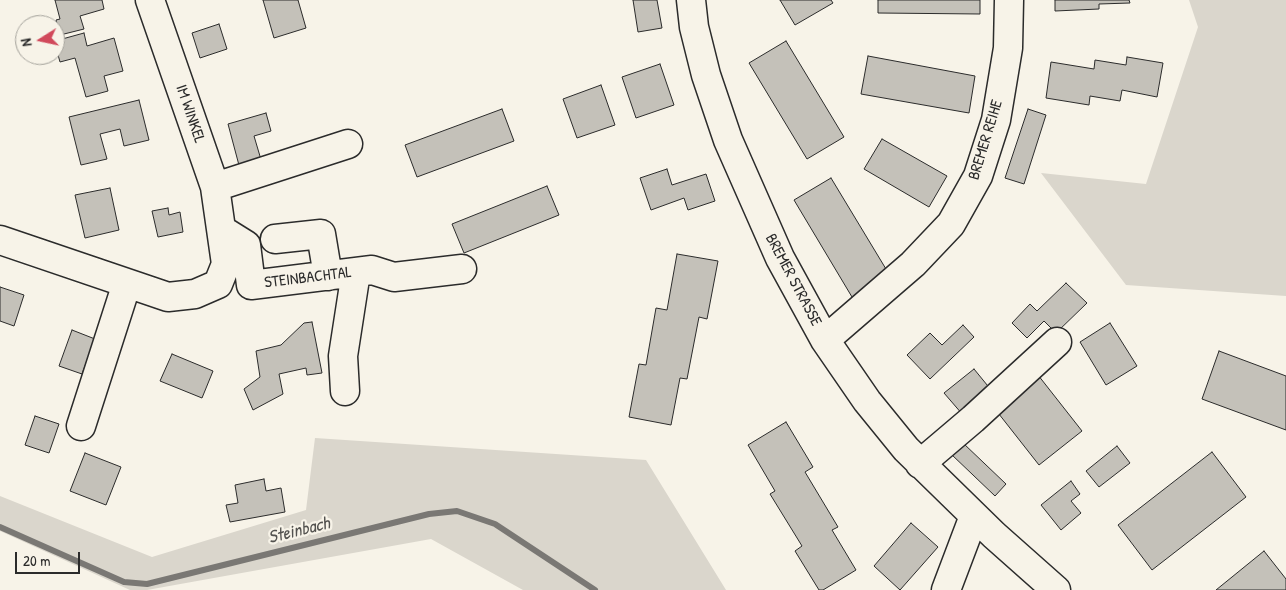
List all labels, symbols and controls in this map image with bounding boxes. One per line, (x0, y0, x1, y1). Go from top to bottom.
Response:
north arrow (15, 15, 65, 65)
text: N (16, 37, 36, 48)
street label: IM WINKEL (171, 82, 209, 146)
street label: BREMER REIHE (965, 98, 1007, 182)
street label: BREMER STRASSE (761, 231, 825, 329)
street label: STEINBACHTAL (263, 263, 353, 293)
water label: Steinbach (266, 513, 332, 549)
scale bar (18, 542, 82, 574)
text: 20 m (23, 550, 50, 571)

